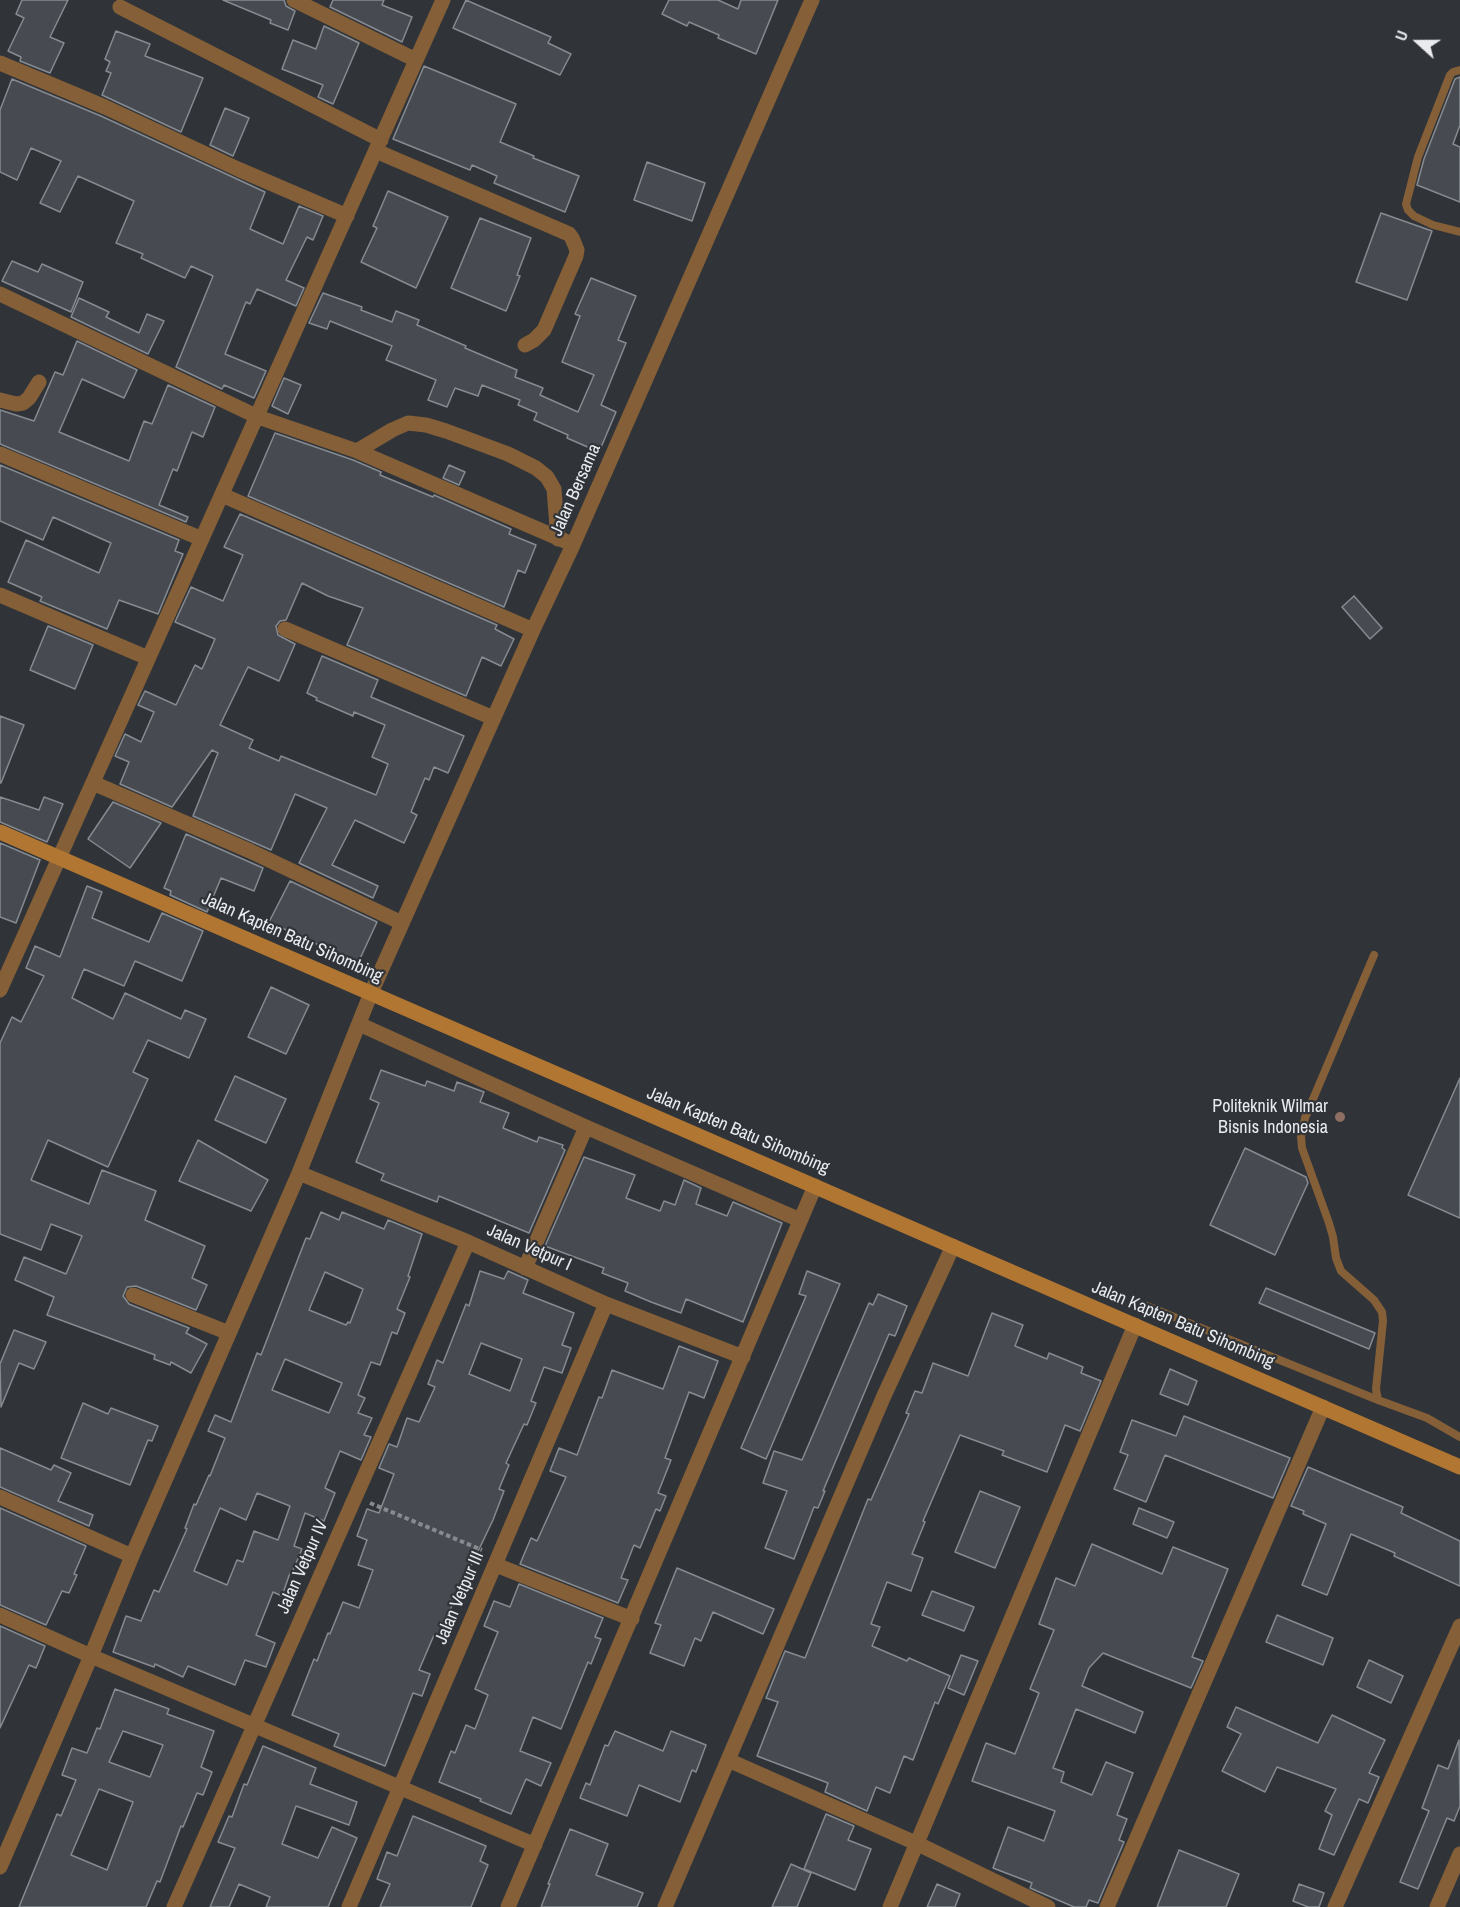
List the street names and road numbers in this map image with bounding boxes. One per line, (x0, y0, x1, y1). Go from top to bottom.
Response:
street label: Jalan Bersama (546, 441, 606, 539)
street label: Jalan Kapten Batu Sihombing (198, 888, 386, 988)
street label: Jalan Kapten Batu Sihombing (644, 1083, 832, 1179)
street label: Jalan Vetpur I (483, 1220, 575, 1276)
street label: Jalan Kapten Batu Sihombing (1089, 1277, 1277, 1373)
street label: Jalan Vetpur IV (273, 1517, 333, 1617)
street label: Jalan Vetpur III (431, 1548, 489, 1648)

